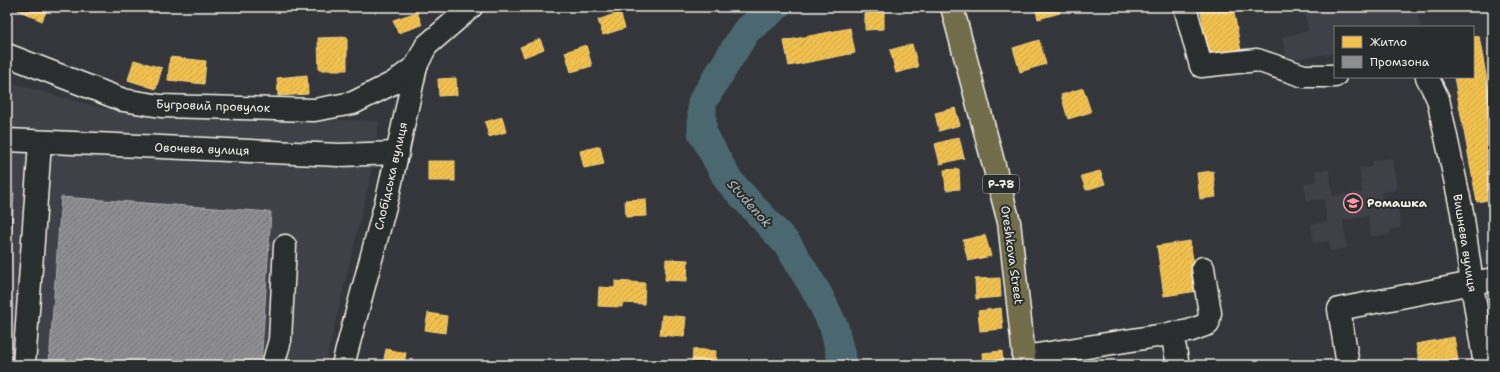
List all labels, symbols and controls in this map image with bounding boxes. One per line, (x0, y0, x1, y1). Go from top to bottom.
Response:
legend (1334, 26, 1474, 78)
text: Житло (1370, 34, 1407, 50)
text: Промзона (1370, 54, 1430, 70)
street label: Бугровий провулок (156, 96, 271, 116)
street label: Слобідська вулиця (371, 120, 411, 232)
street label: Овочева вулиця (154, 139, 250, 159)
road number: Р-78 (983, 175, 1019, 193)
water label: Studenok (724, 176, 776, 231)
school or university icon: Ромашка (1342, 192, 1364, 214)
street label: Вишнева вулиця (1449, 193, 1481, 293)
place label: Ромашка (1367, 195, 1428, 211)
street label: Oreshkova Street (997, 204, 1027, 306)

